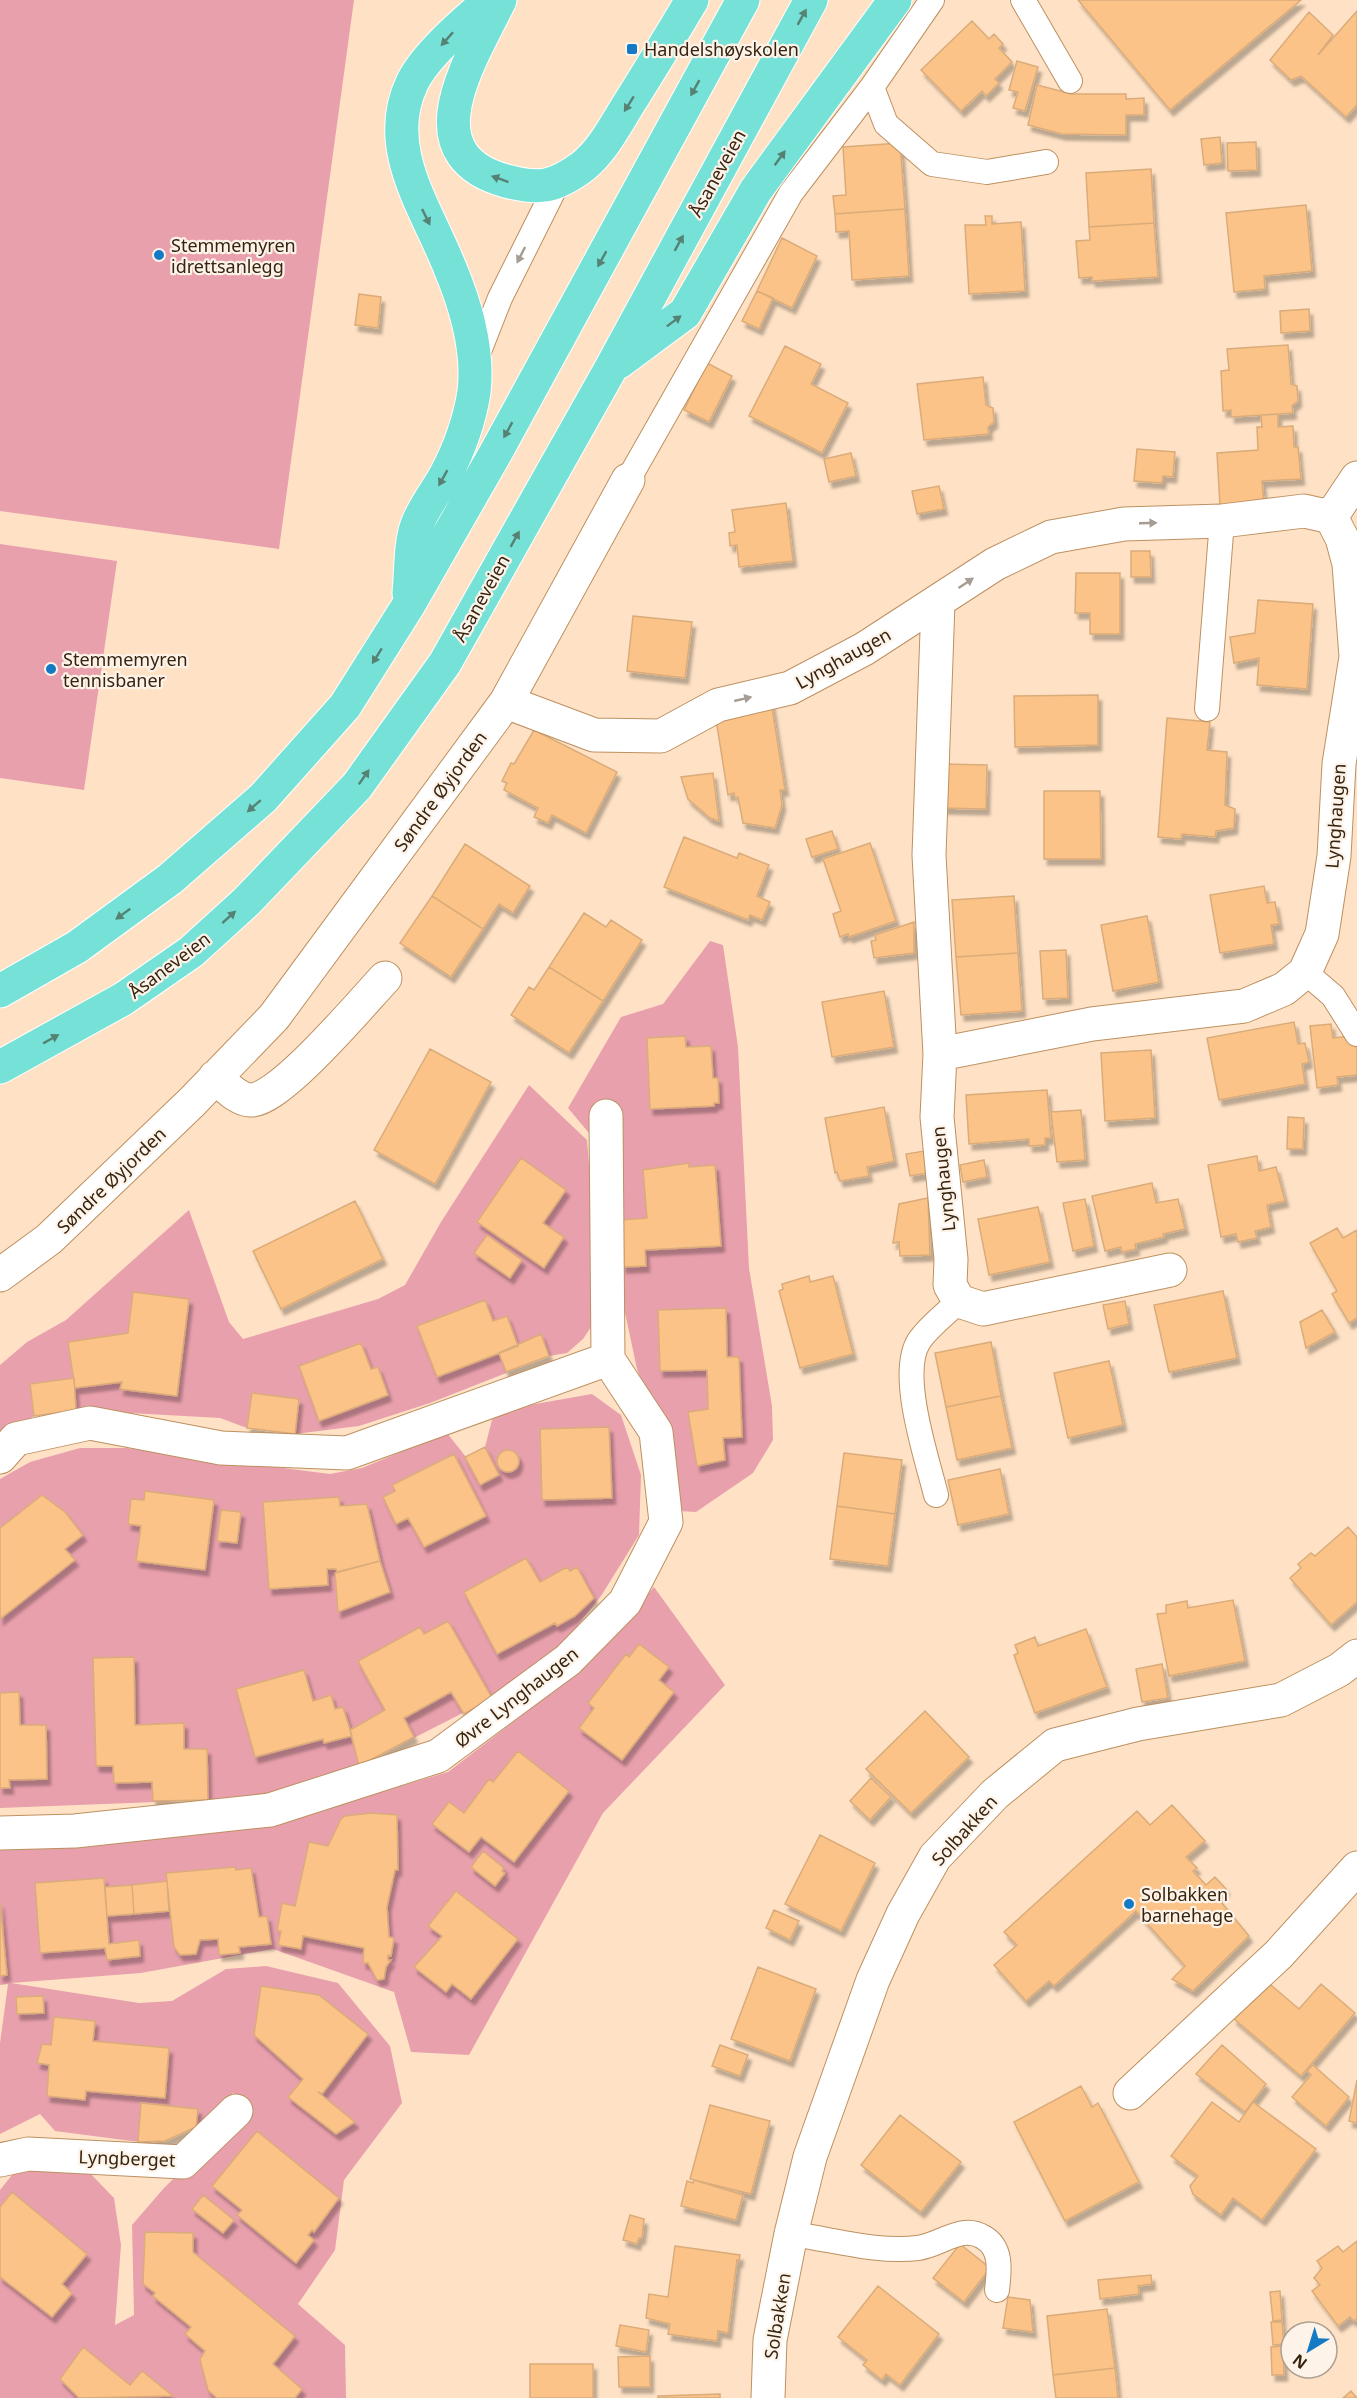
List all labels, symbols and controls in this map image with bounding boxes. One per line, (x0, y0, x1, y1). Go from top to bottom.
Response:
one-way arrow (797, 8, 807, 25)
one-way arrow (440, 32, 454, 47)
place label: Handelshøyskolen (644, 37, 799, 61)
marker: Handelshøyskolen (625, 42, 639, 56)
one-way arrow (690, 80, 700, 97)
one-way arrow (623, 95, 634, 112)
street label: Åsaneveien (683, 125, 751, 221)
one-way arrow (774, 150, 786, 166)
one-way arrow (490, 173, 508, 183)
one-way arrow (421, 208, 431, 225)
place label: Stemmemyren idrettsanlegg (171, 233, 296, 278)
one-way arrow (674, 235, 684, 252)
one-way arrow (516, 247, 526, 264)
marker: Stemmemyren idrettsanlegg (152, 248, 166, 262)
one-way arrow (597, 251, 607, 268)
one-way arrow (666, 314, 682, 327)
one-way arrow (503, 422, 513, 439)
one-way arrow (438, 470, 448, 487)
one-way arrow (1139, 519, 1158, 528)
one-way arrow (509, 531, 520, 547)
street label: Åsaneveien (447, 550, 515, 646)
one-way arrow (958, 577, 974, 589)
street label: Lynghaugen (791, 622, 895, 694)
place label: Stemmemyren tennisbaner (63, 647, 188, 692)
one-way arrow (371, 648, 382, 664)
marker: Stemmemyren tennisbaner (44, 662, 58, 676)
one-way arrow (733, 694, 752, 704)
street label: Søndre Øyjorden (388, 726, 492, 856)
street label: Lynghaugen (1319, 763, 1351, 869)
one-way arrow (358, 769, 370, 785)
one-way arrow (246, 799, 261, 813)
one-way arrow (115, 908, 131, 920)
one-way arrow (221, 911, 236, 924)
street label: Åsaneveien (123, 926, 215, 1004)
one-way arrow (43, 1034, 60, 1044)
street label: Søndre Øyjorden (51, 1122, 171, 1238)
street label: Lynghaugen (926, 1125, 960, 1233)
street label: Øvre Lynghaugen (449, 1641, 583, 1753)
street label: Solbakken (926, 1790, 1002, 1870)
place label: Solbakken barnehage (1141, 1882, 1233, 1927)
marker: Solbakken barnehage (1122, 1897, 1136, 1911)
street label: Lyngberget (78, 2144, 176, 2172)
street label: Solbakken (758, 2271, 796, 2361)
north arrow (1279, 2320, 1339, 2380)
text: N (1288, 2349, 1312, 2374)

